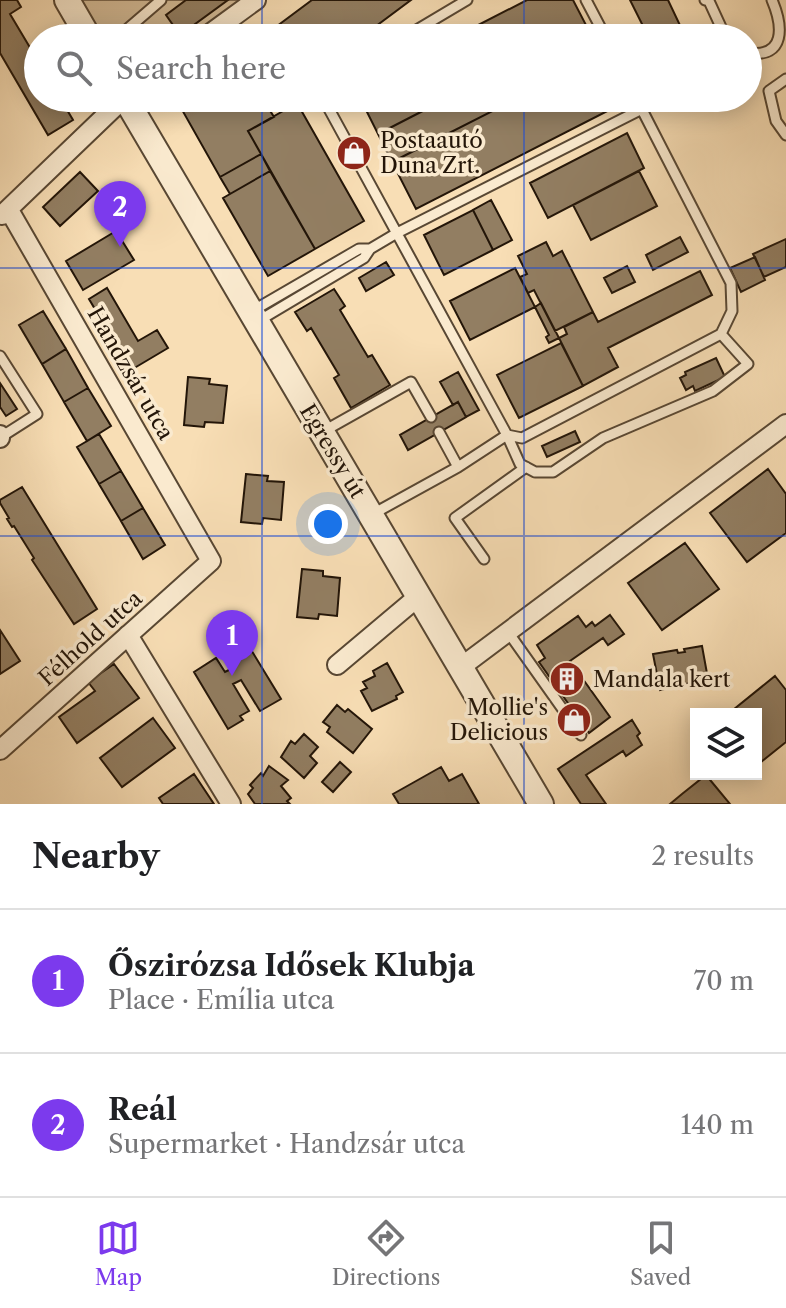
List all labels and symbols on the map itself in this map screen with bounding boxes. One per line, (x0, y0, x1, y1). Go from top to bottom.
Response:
place label: Postaautó Duna Zrt. (380, 127, 483, 179)
shop icon: Postaautó Duna Zrt. (335, 134, 373, 172)
pin: 2 (94, 181, 146, 247)
street label: Handzsár utca (82, 302, 180, 445)
street label: Egressy út (294, 399, 371, 504)
your location (308, 504, 348, 544)
street label: Félhold utca (33, 585, 148, 692)
pin: 1 (206, 610, 258, 676)
building icon: Mandala kert (548, 660, 586, 698)
place label: Mandala kert (593, 666, 731, 693)
place label: Mollie's Delicious (450, 694, 548, 746)
shop icon: Mollie's Delicious (555, 701, 593, 739)

